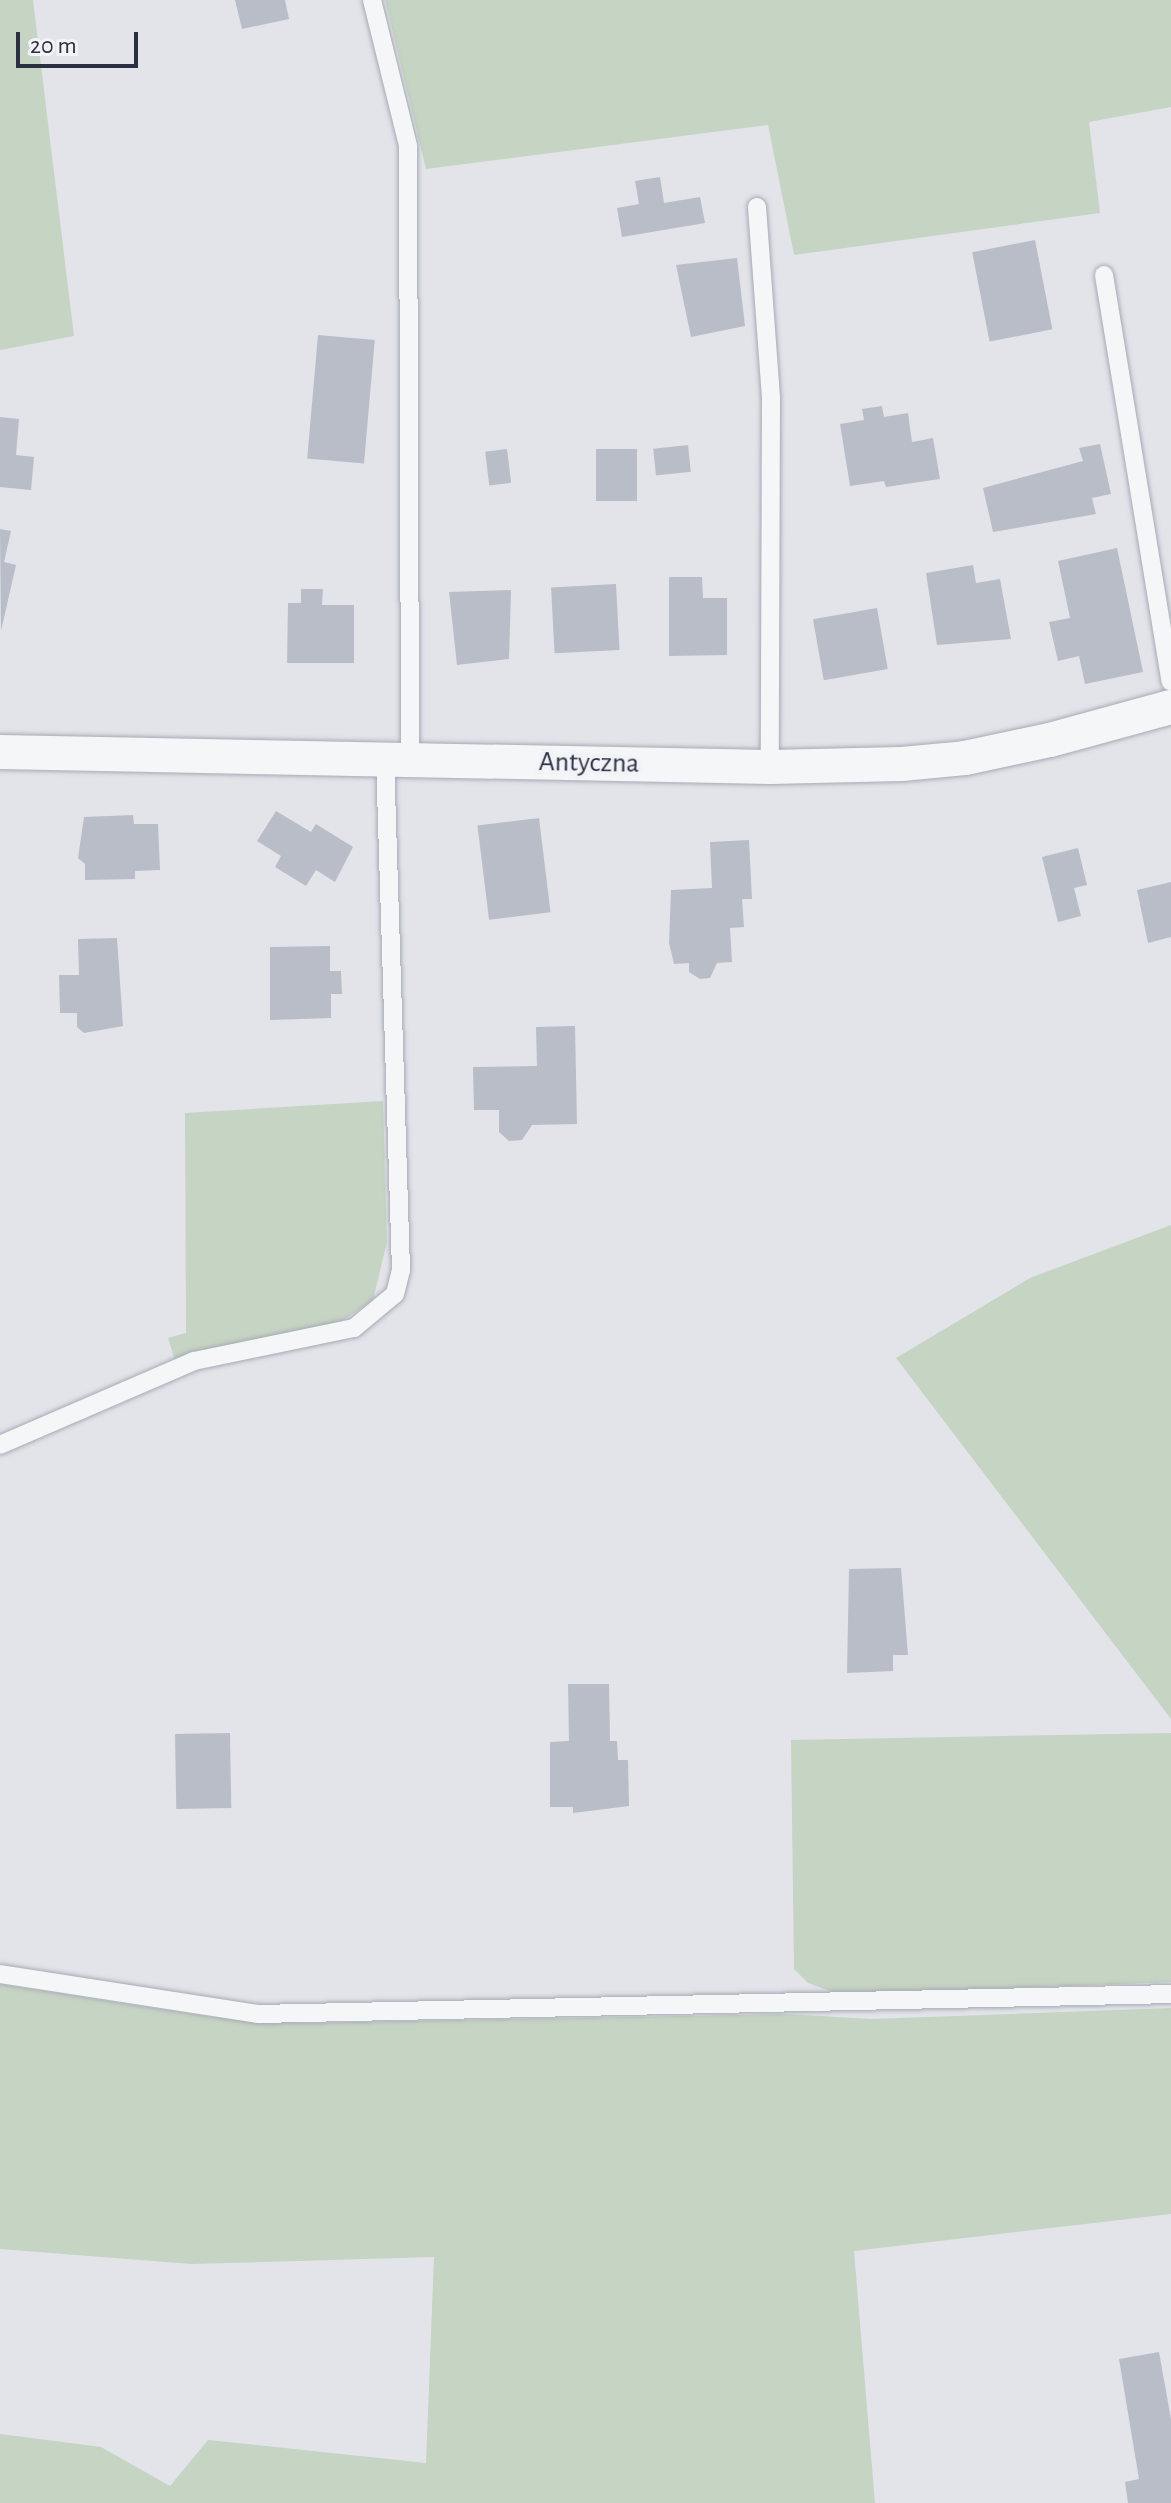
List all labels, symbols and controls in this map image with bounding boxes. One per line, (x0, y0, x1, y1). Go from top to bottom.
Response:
scale bar (20, 16, 142, 66)
text: 20 m (30, 34, 77, 58)
street label: Antyczna (538, 745, 640, 781)

